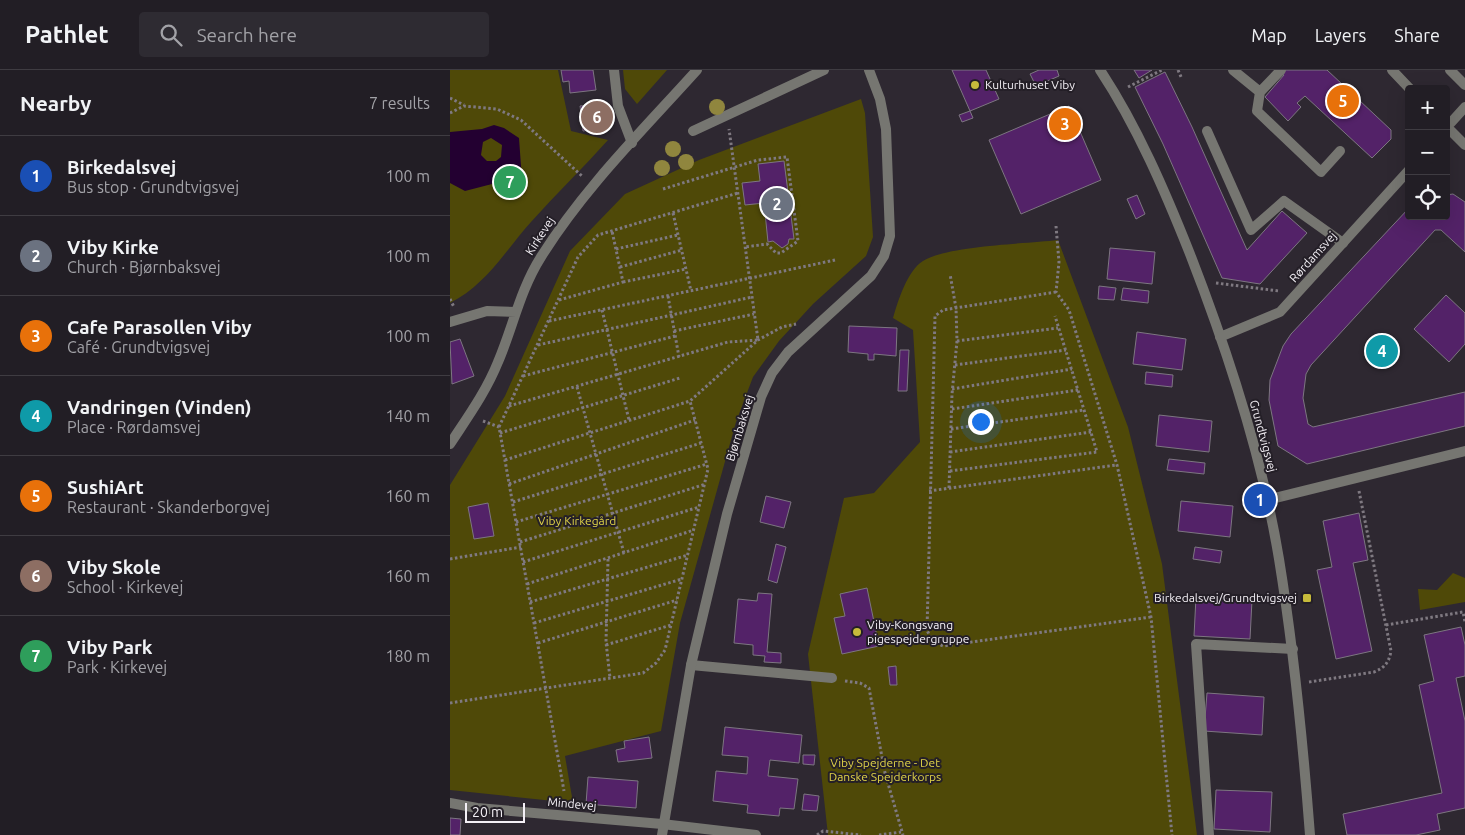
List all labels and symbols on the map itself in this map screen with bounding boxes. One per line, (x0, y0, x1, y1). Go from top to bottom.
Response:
place label: Kulturhuset Viby (985, 78, 1075, 91)
marker: Kulturhuset Viby (969, 79, 981, 91)
pin: 5 (1327, 82, 1359, 120)
pin: 6 (581, 98, 613, 136)
pin: 3 (1049, 105, 1081, 143)
pin: 7 (494, 163, 526, 201)
pin: 2 (761, 185, 793, 223)
street label: Kirkevej (522, 214, 557, 257)
street label: Rørdamsvej (1287, 229, 1339, 284)
pin: 4 (1366, 332, 1398, 370)
street label: Bjørnbaksvej (723, 393, 756, 463)
street label: Grundtvigsvej (1248, 398, 1279, 473)
your location (968, 409, 994, 435)
pin: 1 (1244, 481, 1276, 519)
park label: Viby Kirkegård (538, 514, 616, 527)
place label: Birkedalsvej/Grundtvigsvej (1154, 591, 1297, 604)
marker: Birkedalsvej/Grundtvigsvej (1301, 592, 1313, 604)
place label: Viby-Kongsvang pigespejdergruppe (867, 618, 969, 645)
marker: Viby-Kongsvang pigespejdergruppe (851, 626, 863, 638)
park label: Viby Spejderne - Det Danske Spejderkorps (829, 756, 941, 783)
street label: Mindevej (547, 795, 597, 812)
scale bar (465, 800, 525, 823)

